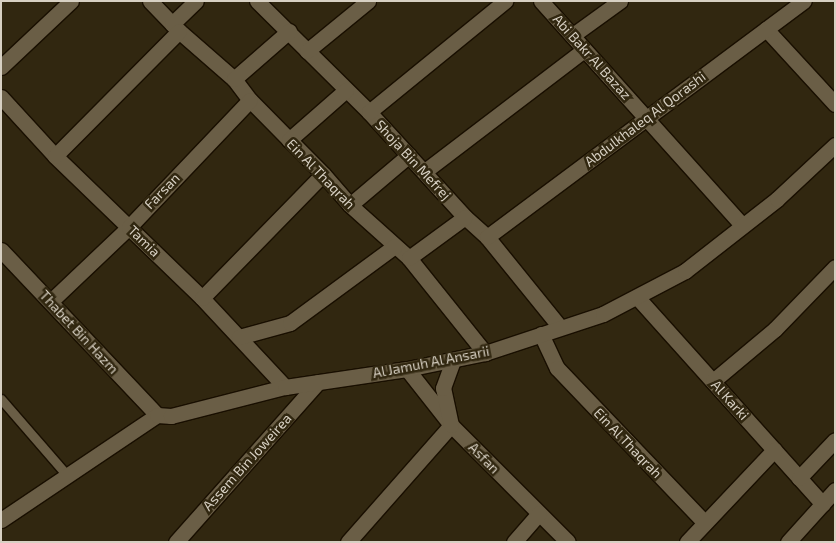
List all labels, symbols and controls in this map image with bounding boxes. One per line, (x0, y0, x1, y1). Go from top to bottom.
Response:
street label: Abi Bakr Al Bazaz (549, 11, 635, 103)
street label: Abdulkhaleq Al Qorashi (581, 68, 709, 170)
street label: Shoja Bin Mefrej (372, 117, 454, 203)
street label: Ein Al Thaqrah (283, 135, 359, 213)
street label: Farsan (141, 170, 183, 212)
street label: Tamia (125, 222, 163, 260)
street label: Thabet Bin Hazm (36, 287, 122, 377)
street label: Al Jamuh Al Ansarii (370, 342, 492, 382)
street label: Al Karki (708, 376, 752, 424)
street label: Ein Al Thaqrah (590, 404, 666, 482)
street label: Assem Bin Joweirea (199, 410, 295, 514)
street label: Asfan (465, 439, 503, 477)

